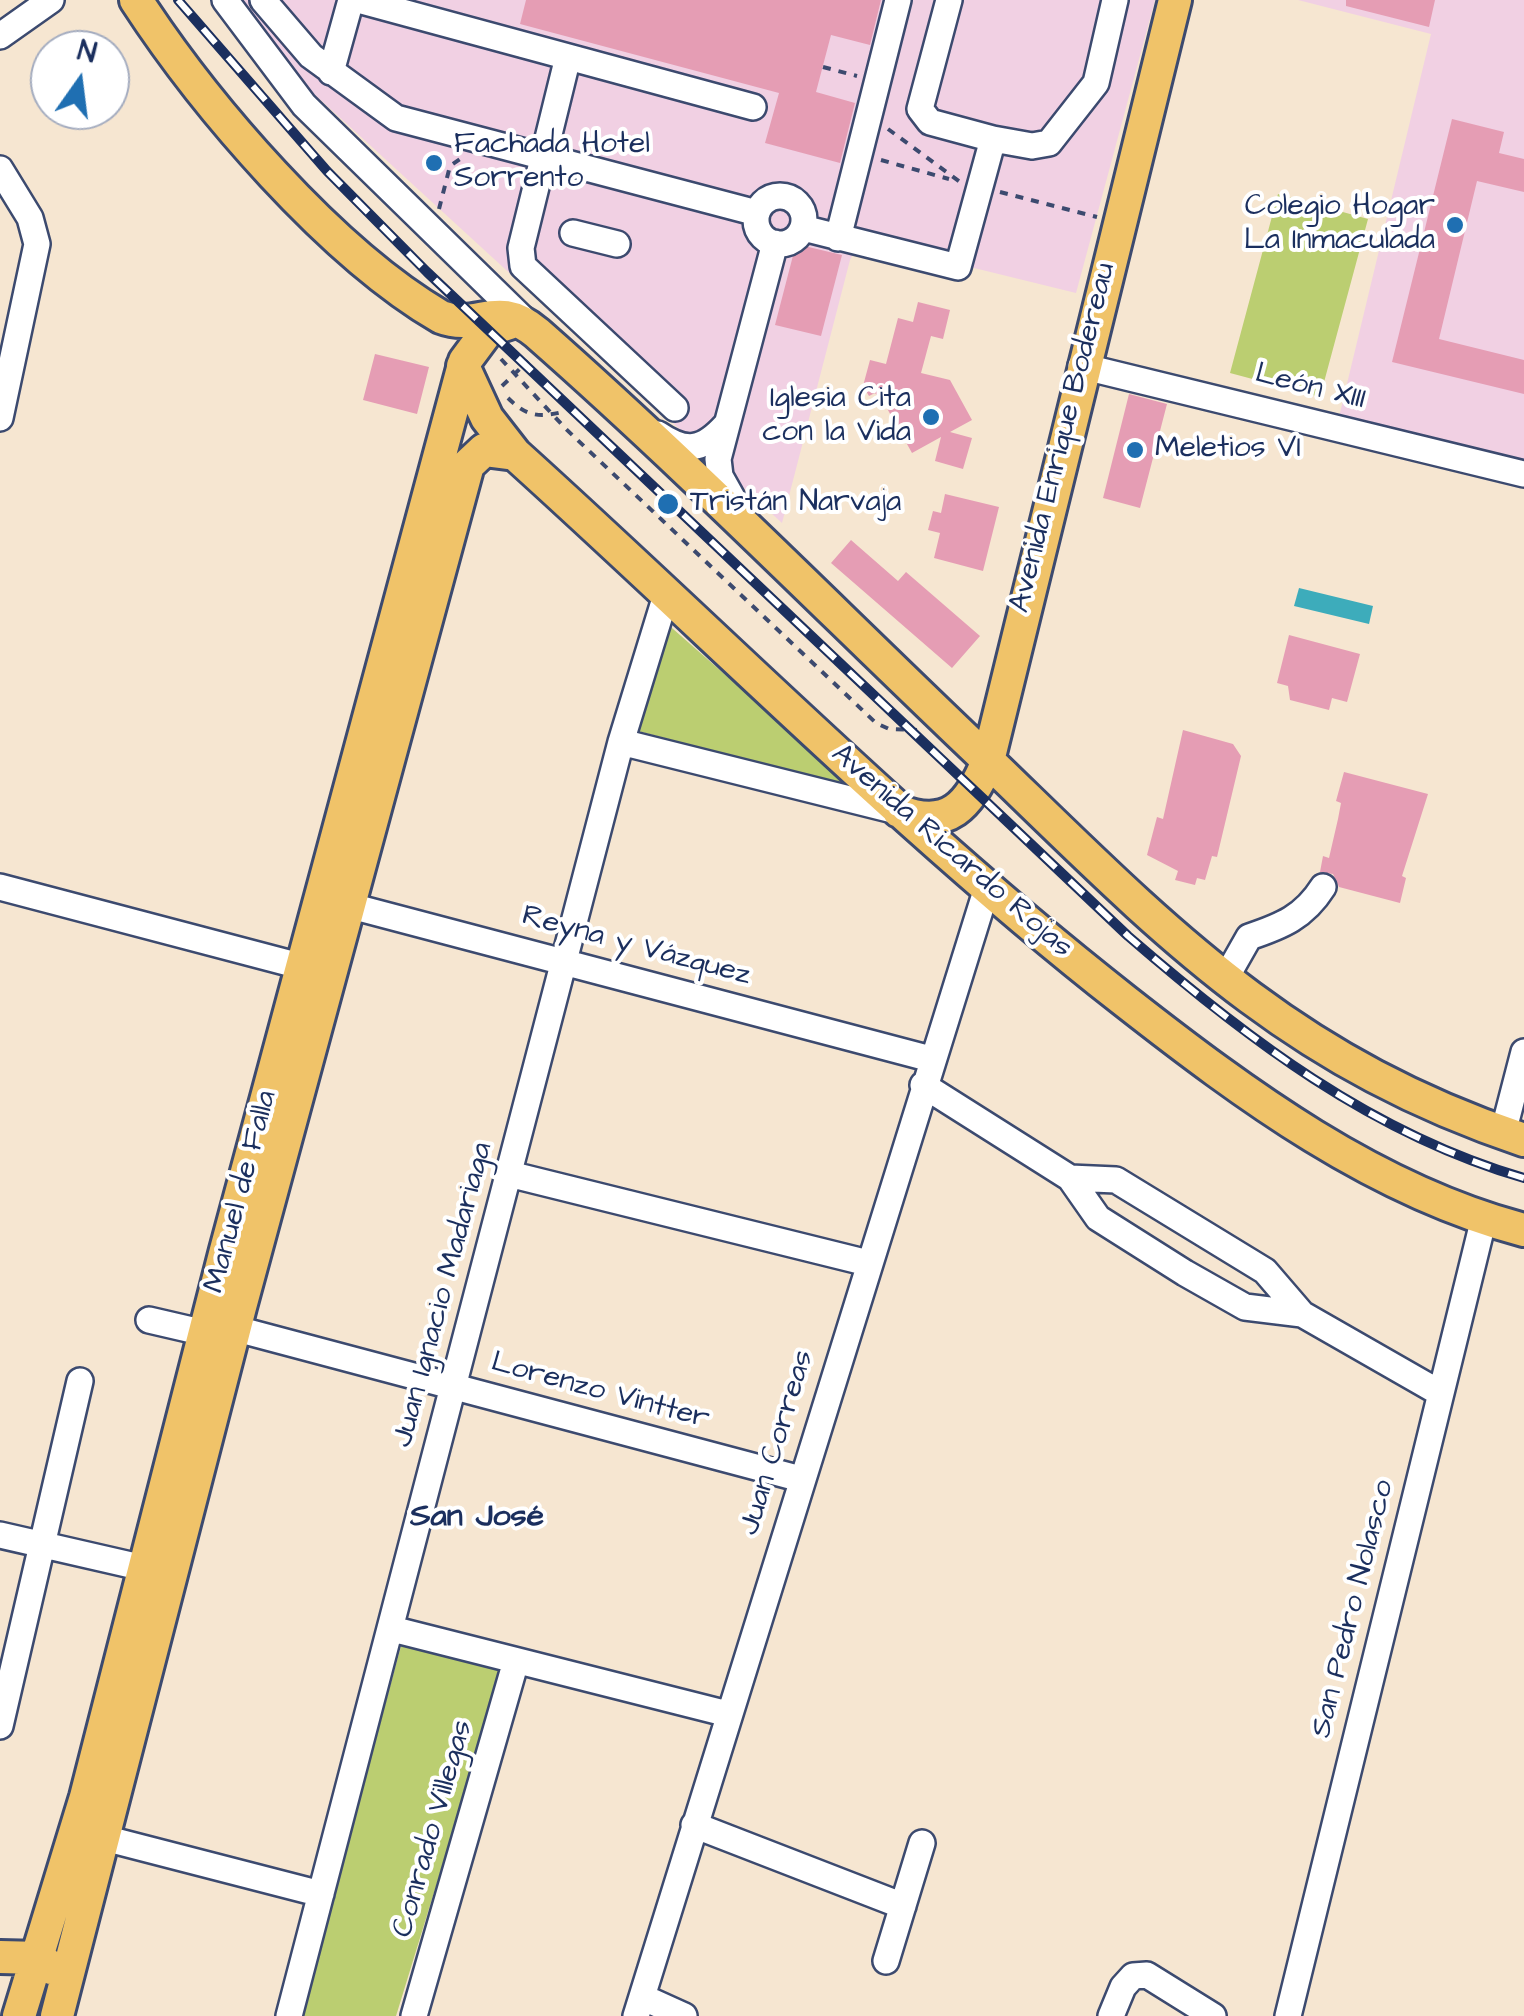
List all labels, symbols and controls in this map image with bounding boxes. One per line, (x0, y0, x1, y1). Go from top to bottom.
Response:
north arrow (30, 30, 130, 130)
text: N (74, 31, 100, 73)
place label: Fachada Hotel Sorrento (454, 128, 650, 198)
marker: Fachada Hotel Sorrento (423, 152, 445, 174)
place label: Colegio Hogar La Inmaculada (1244, 190, 1435, 260)
marker: Colegio Hogar La Inmaculada (1444, 214, 1466, 236)
street label: Avenida Enrique Bodereau (1003, 259, 1125, 617)
street label: León XIII (1251, 357, 1369, 419)
place label: Iglesia Cita con la Vida (762, 382, 911, 452)
marker: Iglesia Cita con la Vida (920, 406, 942, 428)
place label: Meletios VI (1155, 432, 1301, 468)
marker: Meletios VI (1124, 439, 1146, 461)
place label: Tristán Narvaja (690, 486, 901, 522)
marker: Tristán Narvaja (655, 491, 681, 517)
street label: Avenida Ricardo Rojas (823, 737, 1079, 967)
street label: Reyna y Vázquez (518, 899, 754, 995)
street label: Manuel de Falla (198, 1087, 286, 1297)
street label: Juan Ignacio Madariaga (386, 1139, 502, 1451)
street label: Lorenzo Vintter (487, 1346, 713, 1438)
street label: Juan Correas (733, 1346, 823, 1540)
street label: San Pedro Nolasco (1305, 1476, 1403, 1742)
district label: San José (410, 1499, 544, 1537)
street label: Conrado Villegas (386, 1716, 482, 1942)

